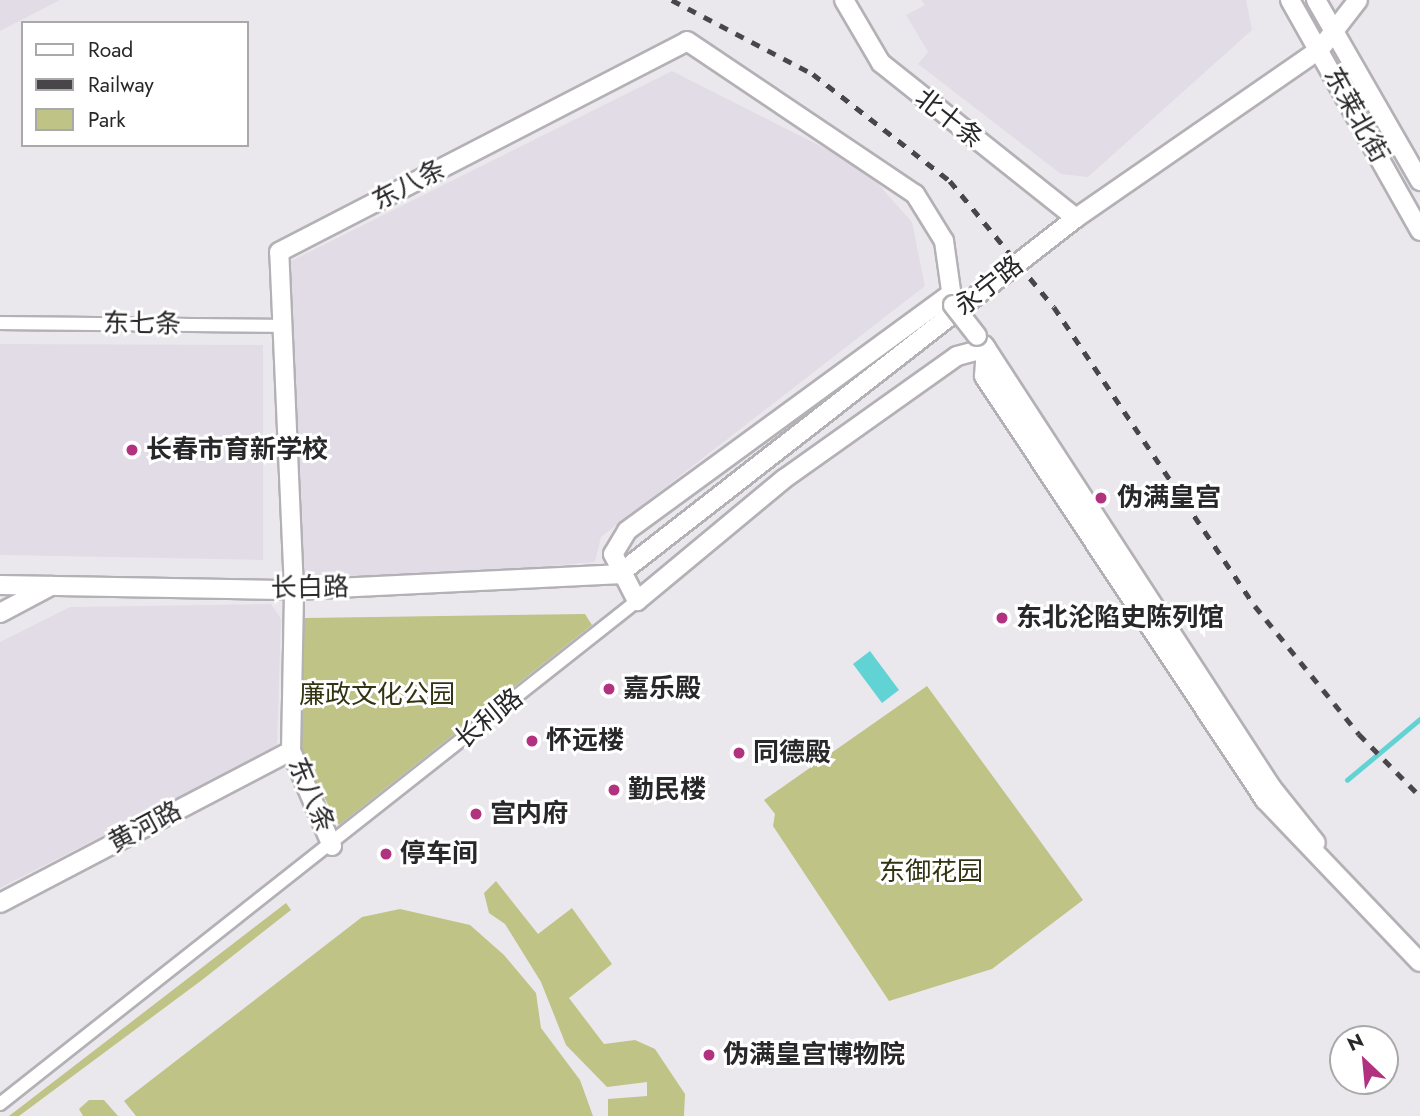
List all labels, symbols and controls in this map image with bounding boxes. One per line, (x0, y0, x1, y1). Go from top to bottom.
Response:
legend (21, 21, 248, 147)
text: Road (88, 35, 133, 65)
street label: 东莱北街 (1317, 62, 1395, 168)
text: Railway (88, 70, 154, 100)
street label: 北十条 (909, 83, 989, 155)
text: Park (88, 105, 125, 135)
street label: 东八条 (367, 153, 451, 217)
street label: 永宁路 (949, 250, 1029, 322)
street label: 东七条 (103, 308, 181, 340)
place label: 长春市育新学校 (146, 434, 328, 466)
marker: 长春市育新学校 (124, 442, 140, 458)
place label: 伪满皇宫 (1117, 482, 1221, 514)
marker: 伪满皇宫 (1091, 488, 1111, 508)
street label: 长白路 (271, 572, 349, 604)
place label: 东北沦陷史陈列馆 (1016, 602, 1224, 634)
marker: 东北沦陷史陈列馆 (994, 610, 1010, 626)
place label: 嘉乐殿 (623, 673, 701, 705)
park label: 廉政文化公园 (299, 679, 455, 711)
marker: 嘉乐殿 (601, 681, 617, 697)
street label: 长利路 (449, 682, 529, 756)
place label: 怀远楼 (546, 725, 624, 757)
marker: 怀远楼 (524, 733, 540, 749)
place label: 同德殿 (753, 737, 831, 769)
marker: 同德殿 (731, 745, 747, 761)
street label: 东八条 (281, 753, 341, 837)
place label: 勤民楼 (628, 774, 706, 806)
marker: 勤民楼 (606, 782, 622, 798)
street label: 黄河路 (103, 795, 187, 859)
place label: 宫内府 (490, 798, 568, 830)
marker: 宫内府 (468, 806, 484, 822)
place label: 停车间 (400, 838, 478, 870)
marker: 停车间 (378, 846, 394, 862)
park label: 东御花园 (879, 856, 983, 888)
north arrow (1329, 1025, 1399, 1095)
text: N (1343, 1027, 1368, 1058)
place label: 伪满皇宫博物院 (723, 1039, 905, 1071)
marker: 伪满皇宫博物院 (701, 1047, 717, 1063)

